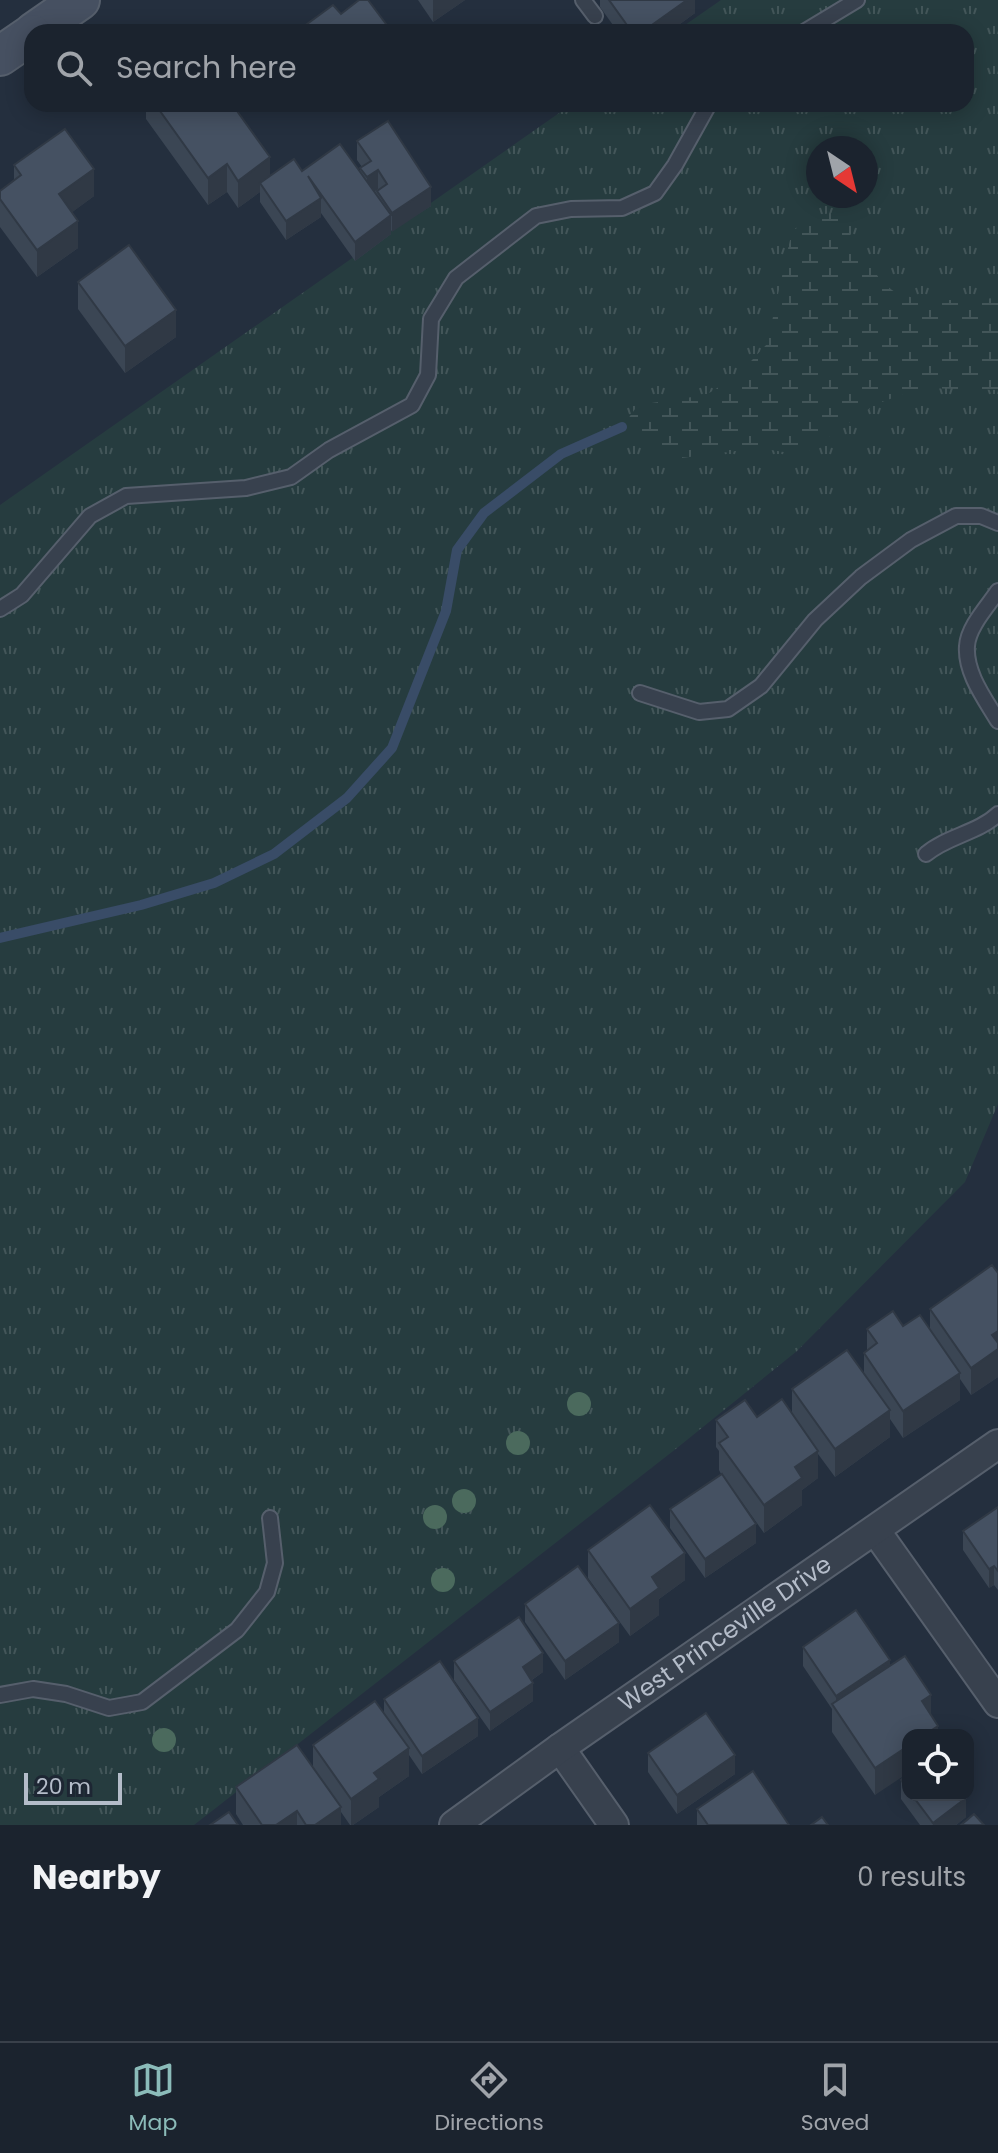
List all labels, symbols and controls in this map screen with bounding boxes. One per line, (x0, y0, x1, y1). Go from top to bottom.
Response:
search box (24, 24, 974, 112)
icon: search (52, 46, 96, 90)
text: Search here (116, 46, 297, 89)
north arrow (806, 136, 878, 208)
street label: West Princeville Drive (612, 1547, 838, 1718)
map controls (902, 1729, 974, 1801)
button: locate (902, 1729, 974, 1801)
scale bar (24, 1769, 122, 1805)
text: 20 m (36, 1771, 91, 1802)
text: Nearby (32, 1853, 161, 1901)
text: 0 results (857, 1859, 966, 1895)
tab: Map (129, 2058, 177, 2139)
tab: Directions (434, 2058, 544, 2139)
tab: Saved (801, 2058, 869, 2139)

